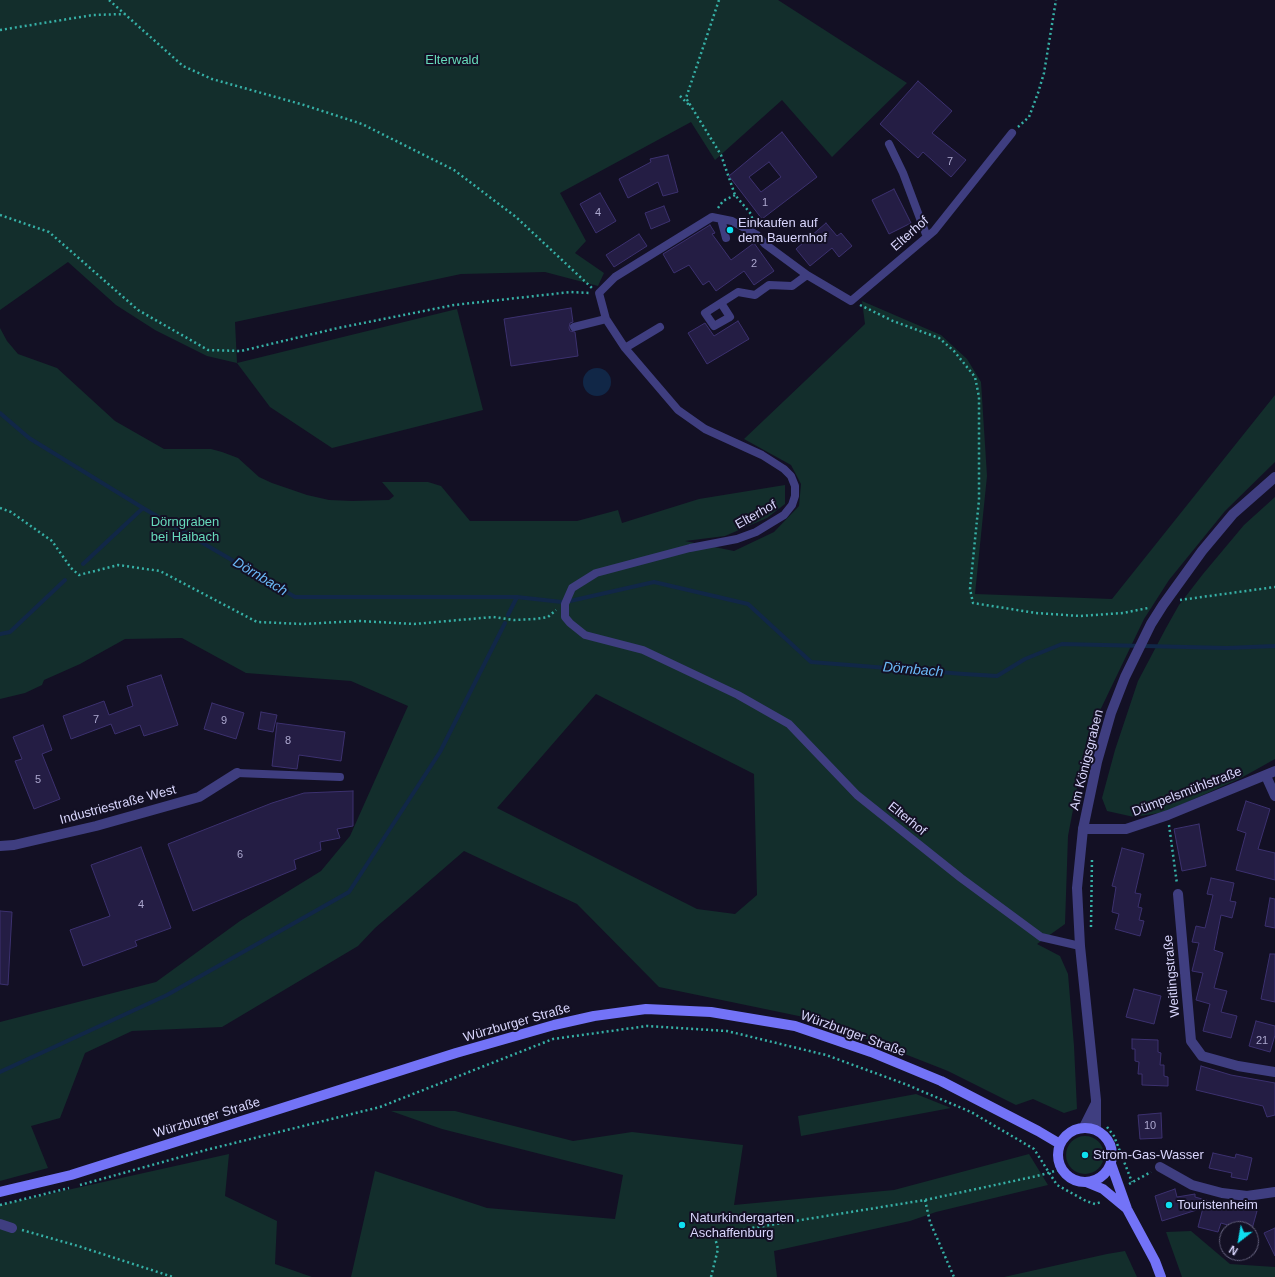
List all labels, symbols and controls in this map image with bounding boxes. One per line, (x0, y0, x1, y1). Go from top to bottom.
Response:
park label: Elterwald (425, 52, 479, 68)
house number: 7 (947, 155, 953, 169)
house number: 1 (762, 196, 768, 210)
house number: 4 (595, 206, 601, 220)
street label: Elterhof (888, 213, 932, 255)
place label: Einkaufen auf dem Bauernhof (738, 215, 827, 246)
marker: Einkaufen auf dem Bauernhof (725, 225, 735, 235)
house number: 2 (751, 257, 757, 271)
street label: Elterhof (733, 497, 779, 533)
park label: Dörngraben bei Haibach (151, 514, 219, 545)
water label: Dörnbach (230, 554, 290, 600)
water label: Dörnbach (882, 659, 944, 681)
street label: Am Königsgraben (1067, 708, 1107, 812)
house number: 7 (93, 713, 99, 727)
house number: 9 (221, 714, 227, 728)
house number: 8 (285, 734, 291, 748)
street label: Dümpelsmühlstraße (1130, 764, 1244, 820)
house number: 5 (35, 773, 41, 787)
street label: Industriestraße West (58, 782, 178, 828)
street label: Elterhof (885, 799, 929, 839)
house number: 6 (237, 848, 243, 862)
house number: 4 (138, 898, 144, 912)
street label: Weitlingstraße (1161, 934, 1183, 1018)
street label: Würzburger Straße (462, 1000, 572, 1046)
street label: Würzburger Straße (798, 1008, 908, 1060)
house number: 21 (1256, 1034, 1268, 1048)
street label: Würzburger Straße (152, 1094, 262, 1142)
house number: 10 (1144, 1119, 1156, 1133)
place label: Strom-Gas-Wasser (1093, 1147, 1204, 1163)
marker: Strom-Gas-Wasser (1080, 1150, 1090, 1160)
place label: Touristenheim (1177, 1197, 1258, 1213)
marker: Touristenheim (1164, 1200, 1174, 1210)
place label: Naturkindergarten Aschaffenburg (690, 1210, 794, 1241)
marker: Naturkindergarten Aschaffenburg (677, 1220, 687, 1230)
north arrow (1219, 1221, 1259, 1261)
text: N (1227, 1243, 1240, 1258)

